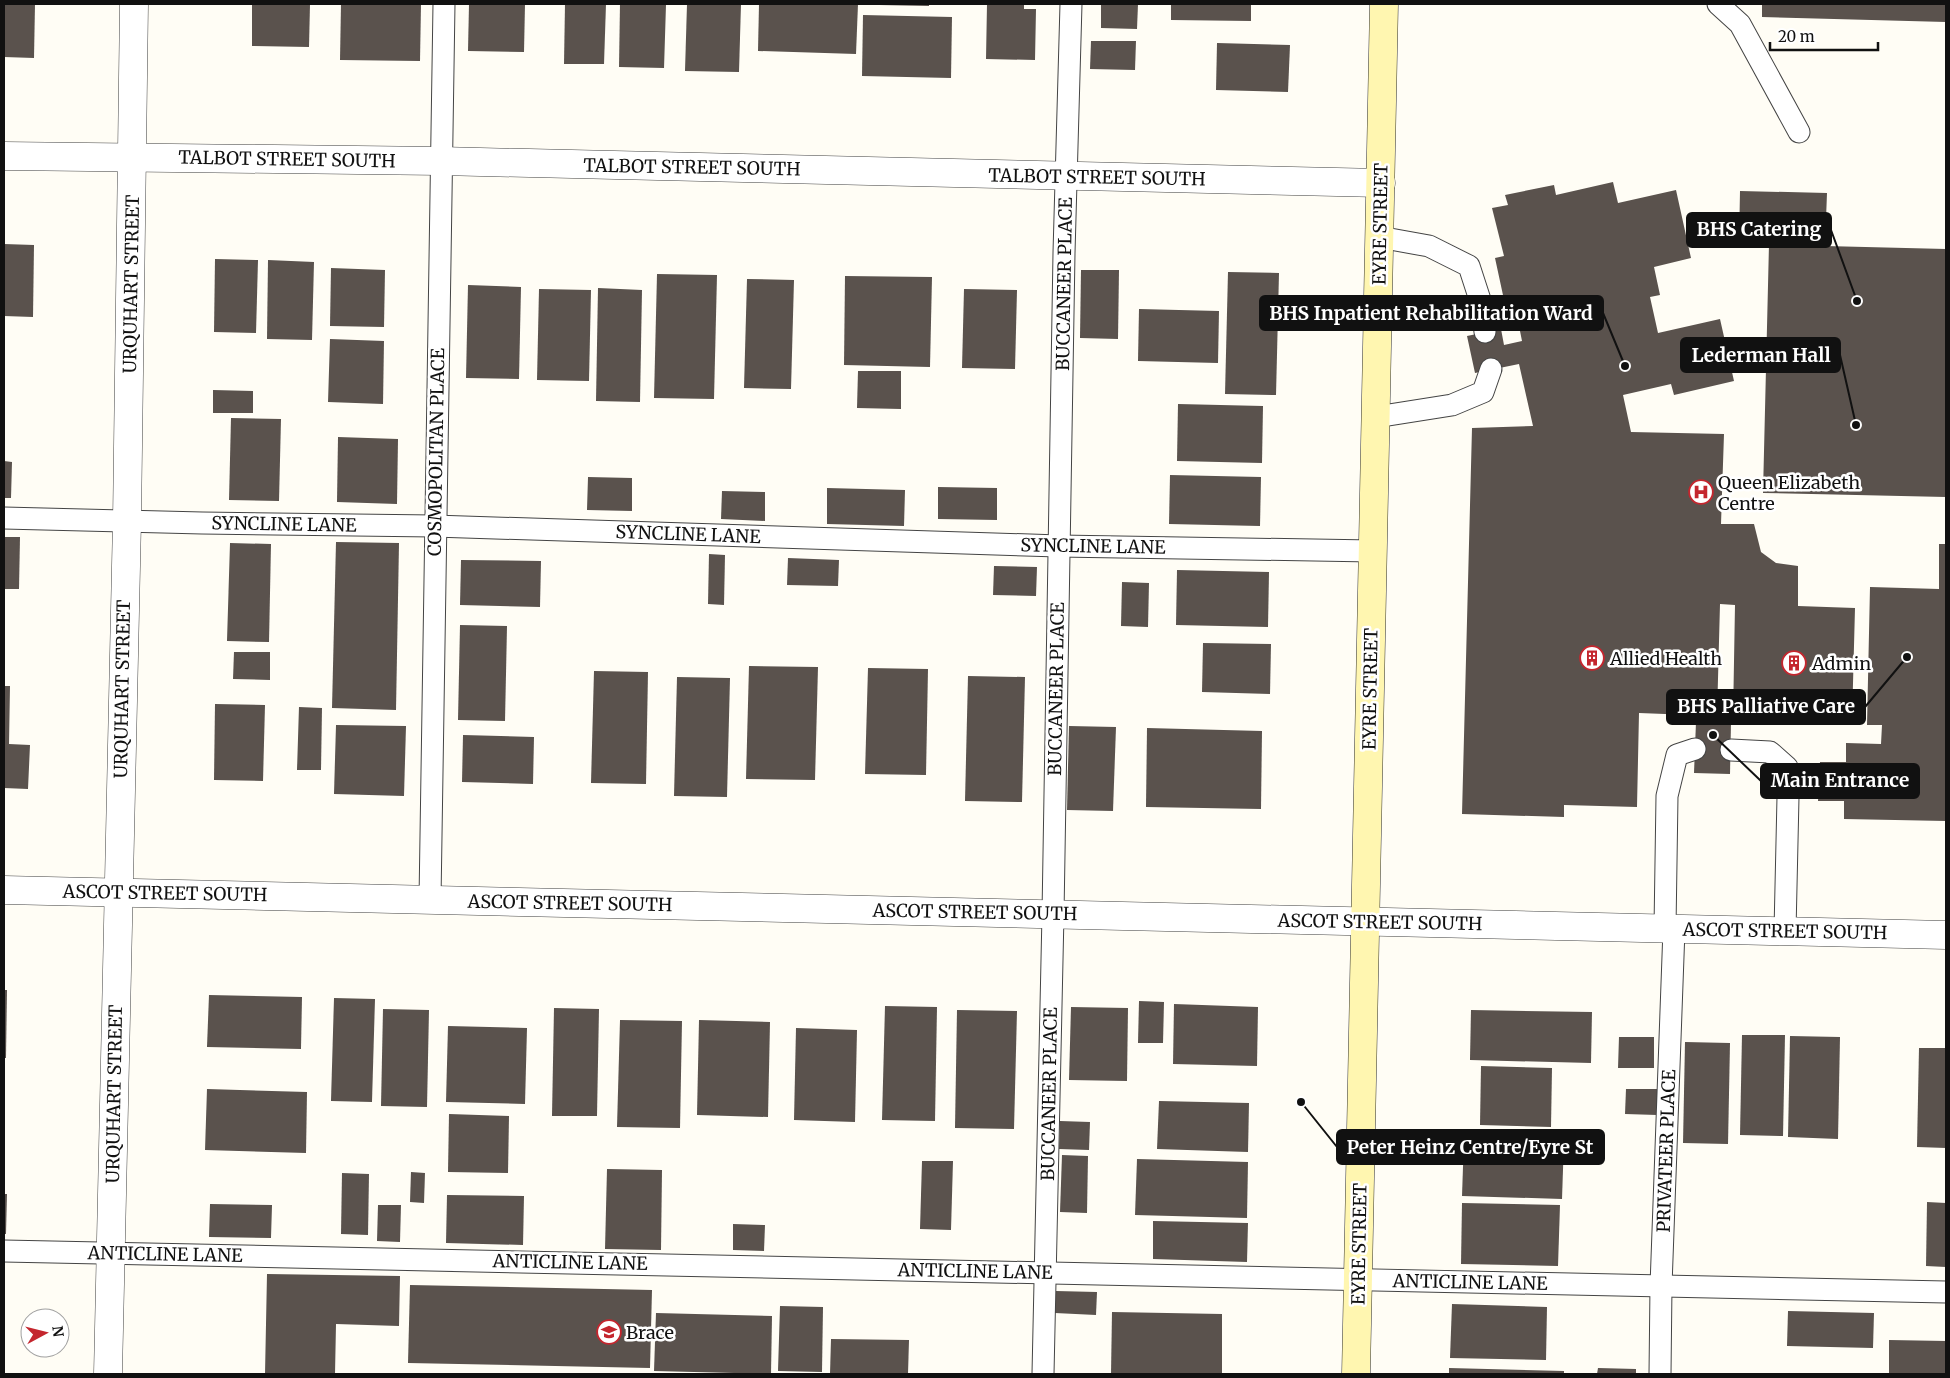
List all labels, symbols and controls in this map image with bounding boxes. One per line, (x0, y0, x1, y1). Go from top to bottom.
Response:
scale bar (1770, 20, 1878, 52)
text: 20 m (1778, 27, 1815, 46)
street label: TALBOT STREET SOUTH (178, 146, 396, 172)
street label: TALBOT STREET SOUTH (583, 154, 801, 180)
street label: EYRE STREET (1367, 162, 1393, 285)
street label: TALBOT STREET SOUTH (988, 164, 1206, 190)
street label: URQUHART STREET (118, 194, 144, 374)
street label: BUCCANEER PLACE (1051, 196, 1077, 371)
callout: BHS Catering (1687, 213, 1831, 247)
text: BHS Catering (1697, 217, 1822, 241)
callout: BHS Inpatient Rehabilitation Ward (1260, 296, 1603, 330)
text: BHS Inpatient Rehabilitation Ward (1269, 301, 1593, 325)
callout: Lederman Hall (1681, 338, 1840, 372)
text: Lederman Hall (1691, 343, 1831, 367)
street label: COSMOPOLITAN PLACE (423, 347, 449, 556)
place label: Queen Elizabeth Centre (1718, 471, 1860, 515)
hospital icon: Queen Elizabeth Centre (1688, 479, 1714, 505)
street label: SYNCLINE LANE (211, 511, 357, 537)
street label: SYNCLINE LANE (615, 520, 762, 548)
street label: SYNCLINE LANE (1020, 533, 1166, 559)
street label: URQUHART STREET (109, 599, 135, 779)
street label: BUCCANEER PLACE (1043, 601, 1069, 776)
street label: EYRE STREET (1357, 627, 1383, 750)
building icon: Allied Health (1579, 645, 1605, 671)
place label: Allied Health (1609, 647, 1722, 670)
building icon: Admin (1781, 650, 1807, 676)
place label: Admin (1811, 652, 1871, 675)
callout: BHS Palliative Care (1667, 690, 1865, 724)
text: BHS Palliative Care (1677, 694, 1855, 718)
callout: Main Entrance (1761, 764, 1919, 798)
text: Main Entrance (1771, 768, 1909, 792)
street label: ASCOT STREET SOUTH (62, 880, 267, 906)
street label: ASCOT STREET SOUTH (467, 890, 672, 916)
street label: ASCOT STREET SOUTH (872, 899, 1077, 925)
street label: ASCOT STREET SOUTH (1277, 909, 1482, 935)
street label: ASCOT STREET SOUTH (1682, 918, 1887, 944)
street label: URQUHART STREET (101, 1004, 127, 1184)
street label: BUCCANEER PLACE (1036, 1006, 1062, 1181)
street label: PRIVATEER PLACE (1652, 1068, 1680, 1233)
callout: Peter Heinz Centre/Eyre St (1337, 1130, 1604, 1164)
text: Peter Heinz Centre/Eyre St (1347, 1135, 1594, 1159)
street label: EYRE STREET (1346, 1182, 1372, 1305)
street label: ANTICLINE LANE (86, 1241, 243, 1267)
street label: ANTICLINE LANE (491, 1249, 648, 1275)
street label: ANTICLINE LANE (896, 1258, 1053, 1284)
street label: ANTICLINE LANE (1391, 1269, 1548, 1295)
north arrow (20, 1308, 70, 1358)
school or university icon: Brace (596, 1319, 622, 1345)
place label: Brace (626, 1321, 674, 1344)
text: N (48, 1325, 68, 1338)

